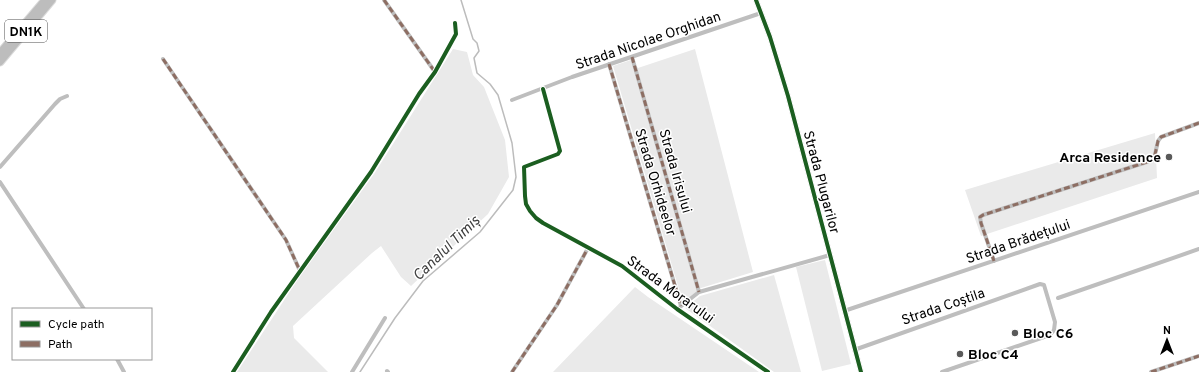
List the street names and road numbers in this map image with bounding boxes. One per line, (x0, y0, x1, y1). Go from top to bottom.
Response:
street label: Strada Nicolae Orghidan (574, 9, 723, 74)
road number: DN1K (5, 20, 47, 42)
street label: Strada Orhideelor (630, 127, 679, 239)
street label: Strada Irisului (654, 127, 695, 215)
street label: Strada Plugarilor (799, 129, 843, 236)
street label: Strada Brădețului (964, 217, 1073, 268)
street label: Strada Morarului (623, 253, 717, 328)
street label: Strada Coștila (900, 285, 987, 330)

